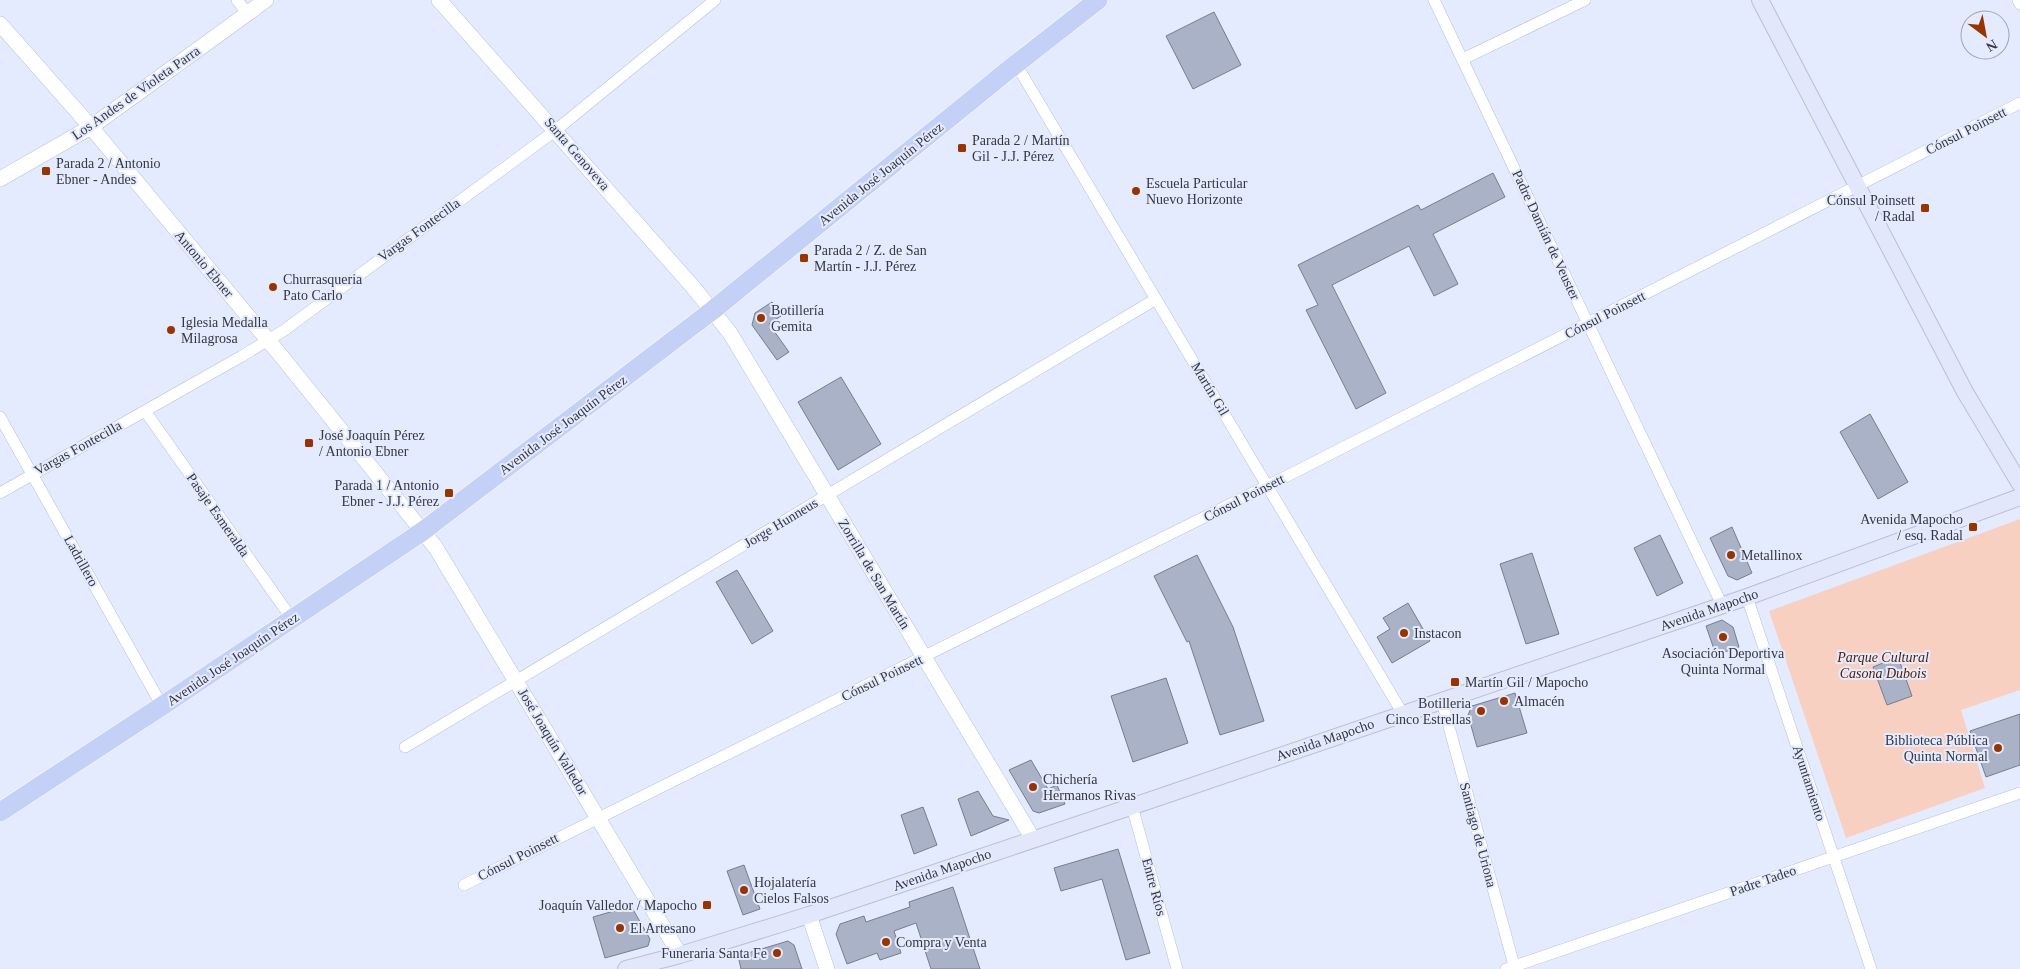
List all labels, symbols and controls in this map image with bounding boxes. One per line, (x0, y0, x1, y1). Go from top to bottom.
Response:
north arrow (1960, 10, 2010, 60)
text: N (1983, 37, 2000, 55)
street label: Los Andes de Violeta Parra (69, 43, 204, 143)
street label: Cónsul Poinsett (1923, 104, 2009, 158)
street label: Santa Genoveva (541, 115, 613, 194)
street label: Avenida José Joaquín Pérez (816, 119, 946, 229)
place label: Parada 2 / Martín Gil - J.J. Pérez (972, 133, 1070, 164)
marker: Parada 2 / Martín Gil - J.J. Pérez (956, 142, 968, 154)
place label: Parada 2 / Antonio Ebner - Andes (56, 156, 161, 187)
marker: Parada 2 / Antonio Ebner - Andes (40, 165, 52, 177)
street label: Padre Damián de Veuster (1509, 168, 1583, 303)
place label: Escuela Particular Nuevo Horizonte (1146, 176, 1248, 207)
marker: Escuela Particular Nuevo Horizonte (1130, 185, 1142, 197)
place label: Cónsul Poinsett / Radal (1827, 193, 1915, 224)
street label: Vargas Fontecilla (375, 195, 463, 265)
marker: Cónsul Poinsett / Radal (1919, 202, 1931, 214)
street label: Antonio Ebner (172, 227, 237, 301)
place label: Parada 2 / Z. de San Martín - J.J. Pérez (814, 243, 927, 274)
marker: Parada 2 / Z. de San Martín - J.J. Pérez (798, 252, 810, 264)
place label: Churrasqueria Pato Carlo (283, 272, 363, 303)
marker: Churrasqueria Pato Carlo (267, 281, 279, 293)
street label: Cónsul Poinsett (1562, 288, 1648, 342)
place label: Botillería Gemita (771, 303, 825, 334)
marker: Botillería Gemita (755, 312, 767, 324)
place label: Iglesia Medalla Milagrosa (181, 315, 268, 346)
marker: Iglesia Medalla Milagrosa (165, 324, 177, 336)
street label: Martín Gil (1188, 360, 1232, 418)
street label: Avenida José Joaquín Pérez (496, 372, 630, 478)
street label: Vargas Fontecilla (32, 417, 125, 478)
place label: José Joaquín Pérez / Antonio Ebner (319, 428, 425, 459)
marker: José Joaquín Pérez / Antonio Ebner (303, 437, 315, 449)
street label: Pasaje Esmeralda (184, 470, 253, 560)
street label: Cónsul Poinsett (1201, 471, 1287, 525)
place label: Parada 1 / Antonio Ebner - J.J. Pérez (334, 478, 439, 509)
marker: Parada 1 / Antonio Ebner - J.J. Pérez (443, 487, 455, 499)
street label: Jorge Hunneus (741, 495, 821, 551)
place label: Avenida Mapocho / esq. Radal (1860, 512, 1963, 543)
street label: Zorrilla de San Martín (835, 516, 913, 632)
marker: Avenida Mapocho / esq. Radal (1967, 521, 1979, 533)
street label: Ladrillero (61, 533, 101, 589)
place label: Metallinox (1741, 548, 1802, 563)
marker: Metallinox (1725, 549, 1737, 561)
street label: Avenida Mapocho (1658, 586, 1760, 634)
street label: Avenida José Joaquín Pérez (164, 609, 302, 709)
place label: Instacon (1414, 626, 1461, 641)
marker: Instacon (1398, 627, 1410, 639)
marker: Asociación Deportiva Quinta Normal (1717, 631, 1729, 643)
place label: Asociación Deportiva Quinta Normal (1662, 646, 1785, 677)
park label: Parque Cultural Casona Dubois (1836, 650, 1929, 681)
street label: Cónsul Poinsett (839, 652, 925, 704)
place label: Martín Gil / Mapocho (1465, 675, 1588, 690)
marker: Martín Gil / Mapocho (1449, 676, 1461, 688)
street label: José Joaquín Valledor (515, 686, 591, 798)
place label: Almacén (1514, 694, 1565, 709)
marker: Almacén (1498, 695, 1510, 707)
place label: Botilleria Cinco Estrellas (1386, 696, 1472, 727)
marker: Botilleria Cinco Estrellas (1475, 705, 1487, 717)
street label: Avenida Mapocho (1274, 716, 1376, 764)
place label: Biblioteca Pública Quinta Normal (1885, 733, 1989, 764)
marker: Biblioteca Pública Quinta Normal (1992, 742, 2004, 754)
street label: Ayuntamiento (1790, 743, 1828, 823)
place label: Chichería Hermanos Rivas (1043, 772, 1136, 803)
marker: Chichería Hermanos Rivas (1027, 781, 1039, 793)
street label: Santiago de Uriona (1457, 781, 1499, 890)
street label: Cónsul Poinsett (475, 830, 561, 884)
street label: Avenida Mapocho (891, 846, 993, 894)
street label: Entre Ríos (1139, 856, 1169, 918)
street label: Padre Tadeo (1728, 863, 1798, 899)
place label: Hojalatería Cielos Falsos (754, 875, 829, 906)
marker: Hojalatería Cielos Falsos (738, 884, 750, 896)
place label: Joaquín Valledor / Mapocho (539, 898, 697, 913)
marker: Joaquín Valledor / Mapocho (701, 899, 713, 911)
place label: El Artesano (630, 921, 696, 936)
marker: El Artesano (614, 922, 626, 934)
place label: Compra y Venta (896, 935, 988, 950)
marker: Compra y Venta (880, 936, 892, 948)
place label: Funeraria Santa Fe (661, 946, 767, 961)
marker: Funeraria Santa Fe (771, 947, 783, 959)

